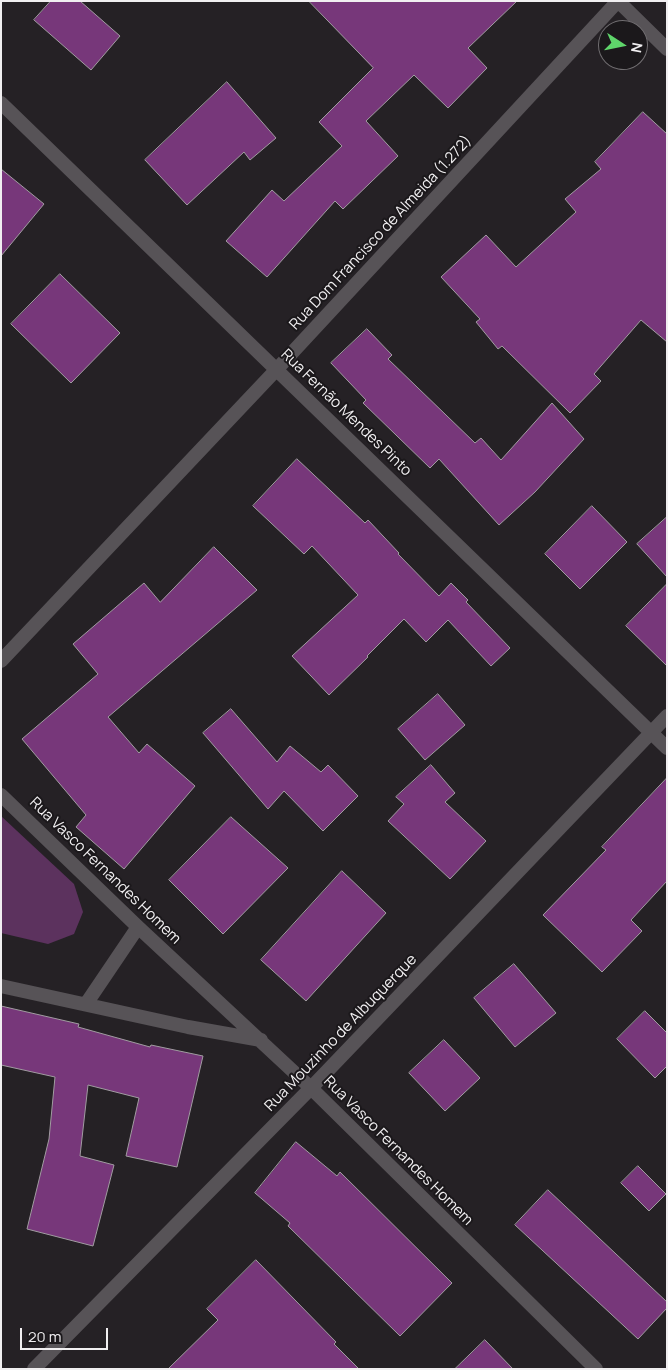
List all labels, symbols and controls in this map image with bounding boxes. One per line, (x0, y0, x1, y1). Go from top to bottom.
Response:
north arrow (598, 20, 648, 70)
text: N (627, 41, 648, 55)
street label: Rua Dom Francisco de Almeida (1.272) (286, 132, 476, 334)
street label: Rua Fernão Mendes Pinto (277, 346, 415, 480)
street label: Rua Vasco Fernandes Homem (26, 794, 184, 948)
street label: Rua Mouzinho de Albuquerque (261, 951, 421, 1115)
street label: Rua Vasco Fernandes Homem (320, 1073, 476, 1229)
scale bar (22, 1318, 110, 1350)
text: 20 m (28, 1326, 61, 1347)

